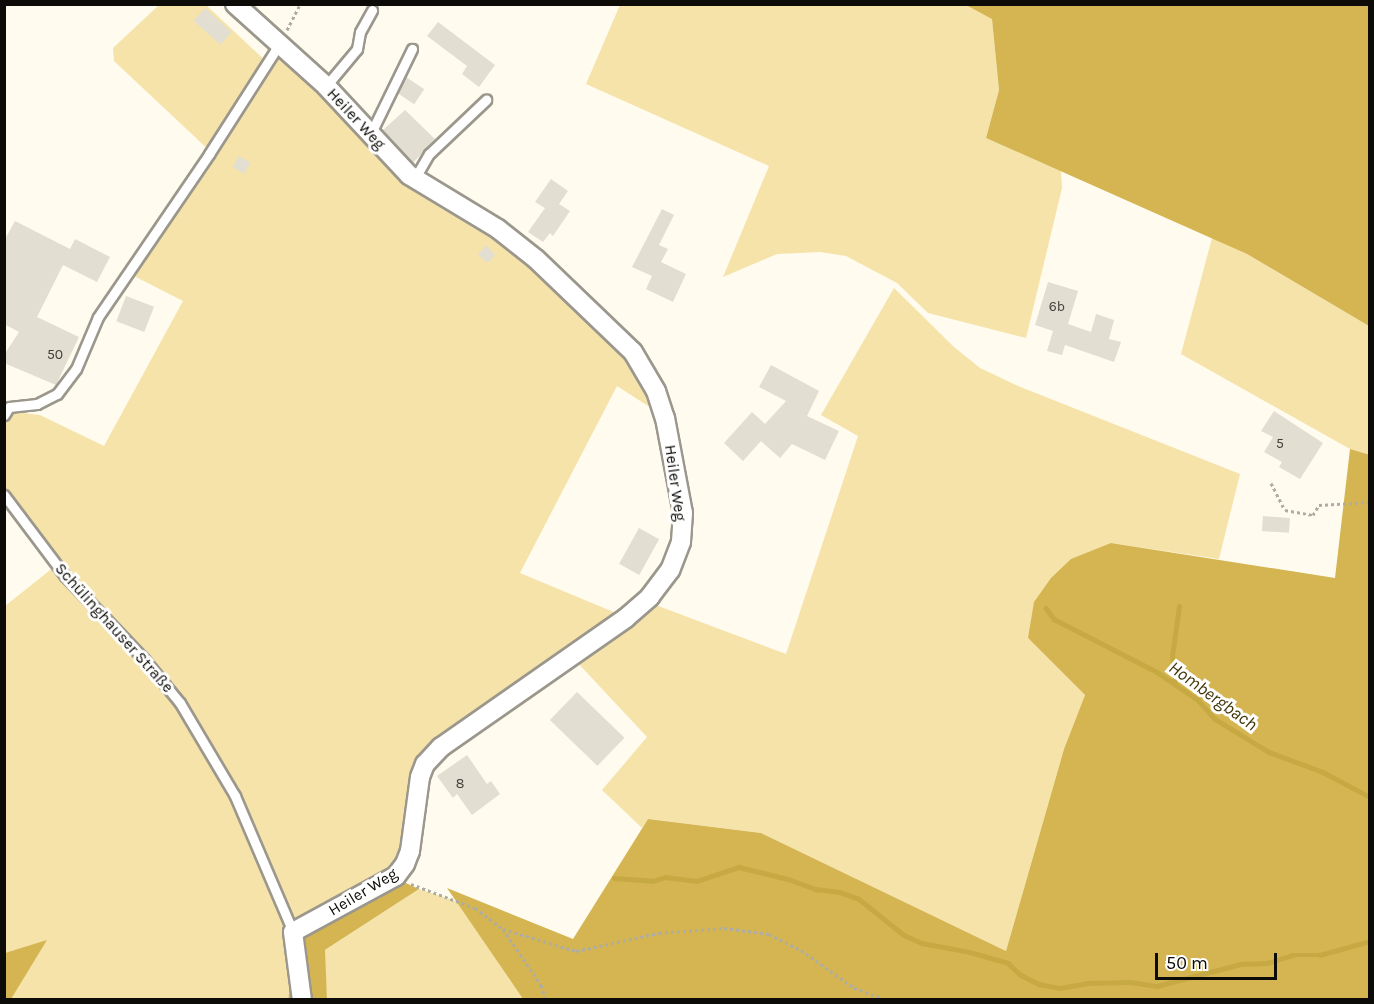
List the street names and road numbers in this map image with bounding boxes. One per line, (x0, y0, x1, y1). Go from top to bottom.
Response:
street label: Heiler Weg (323, 84, 389, 154)
street label: Heiler Weg (660, 444, 690, 522)
street label: Schülinghauser Straße (51, 559, 177, 697)
street label: Heiler Weg (325, 864, 401, 920)

